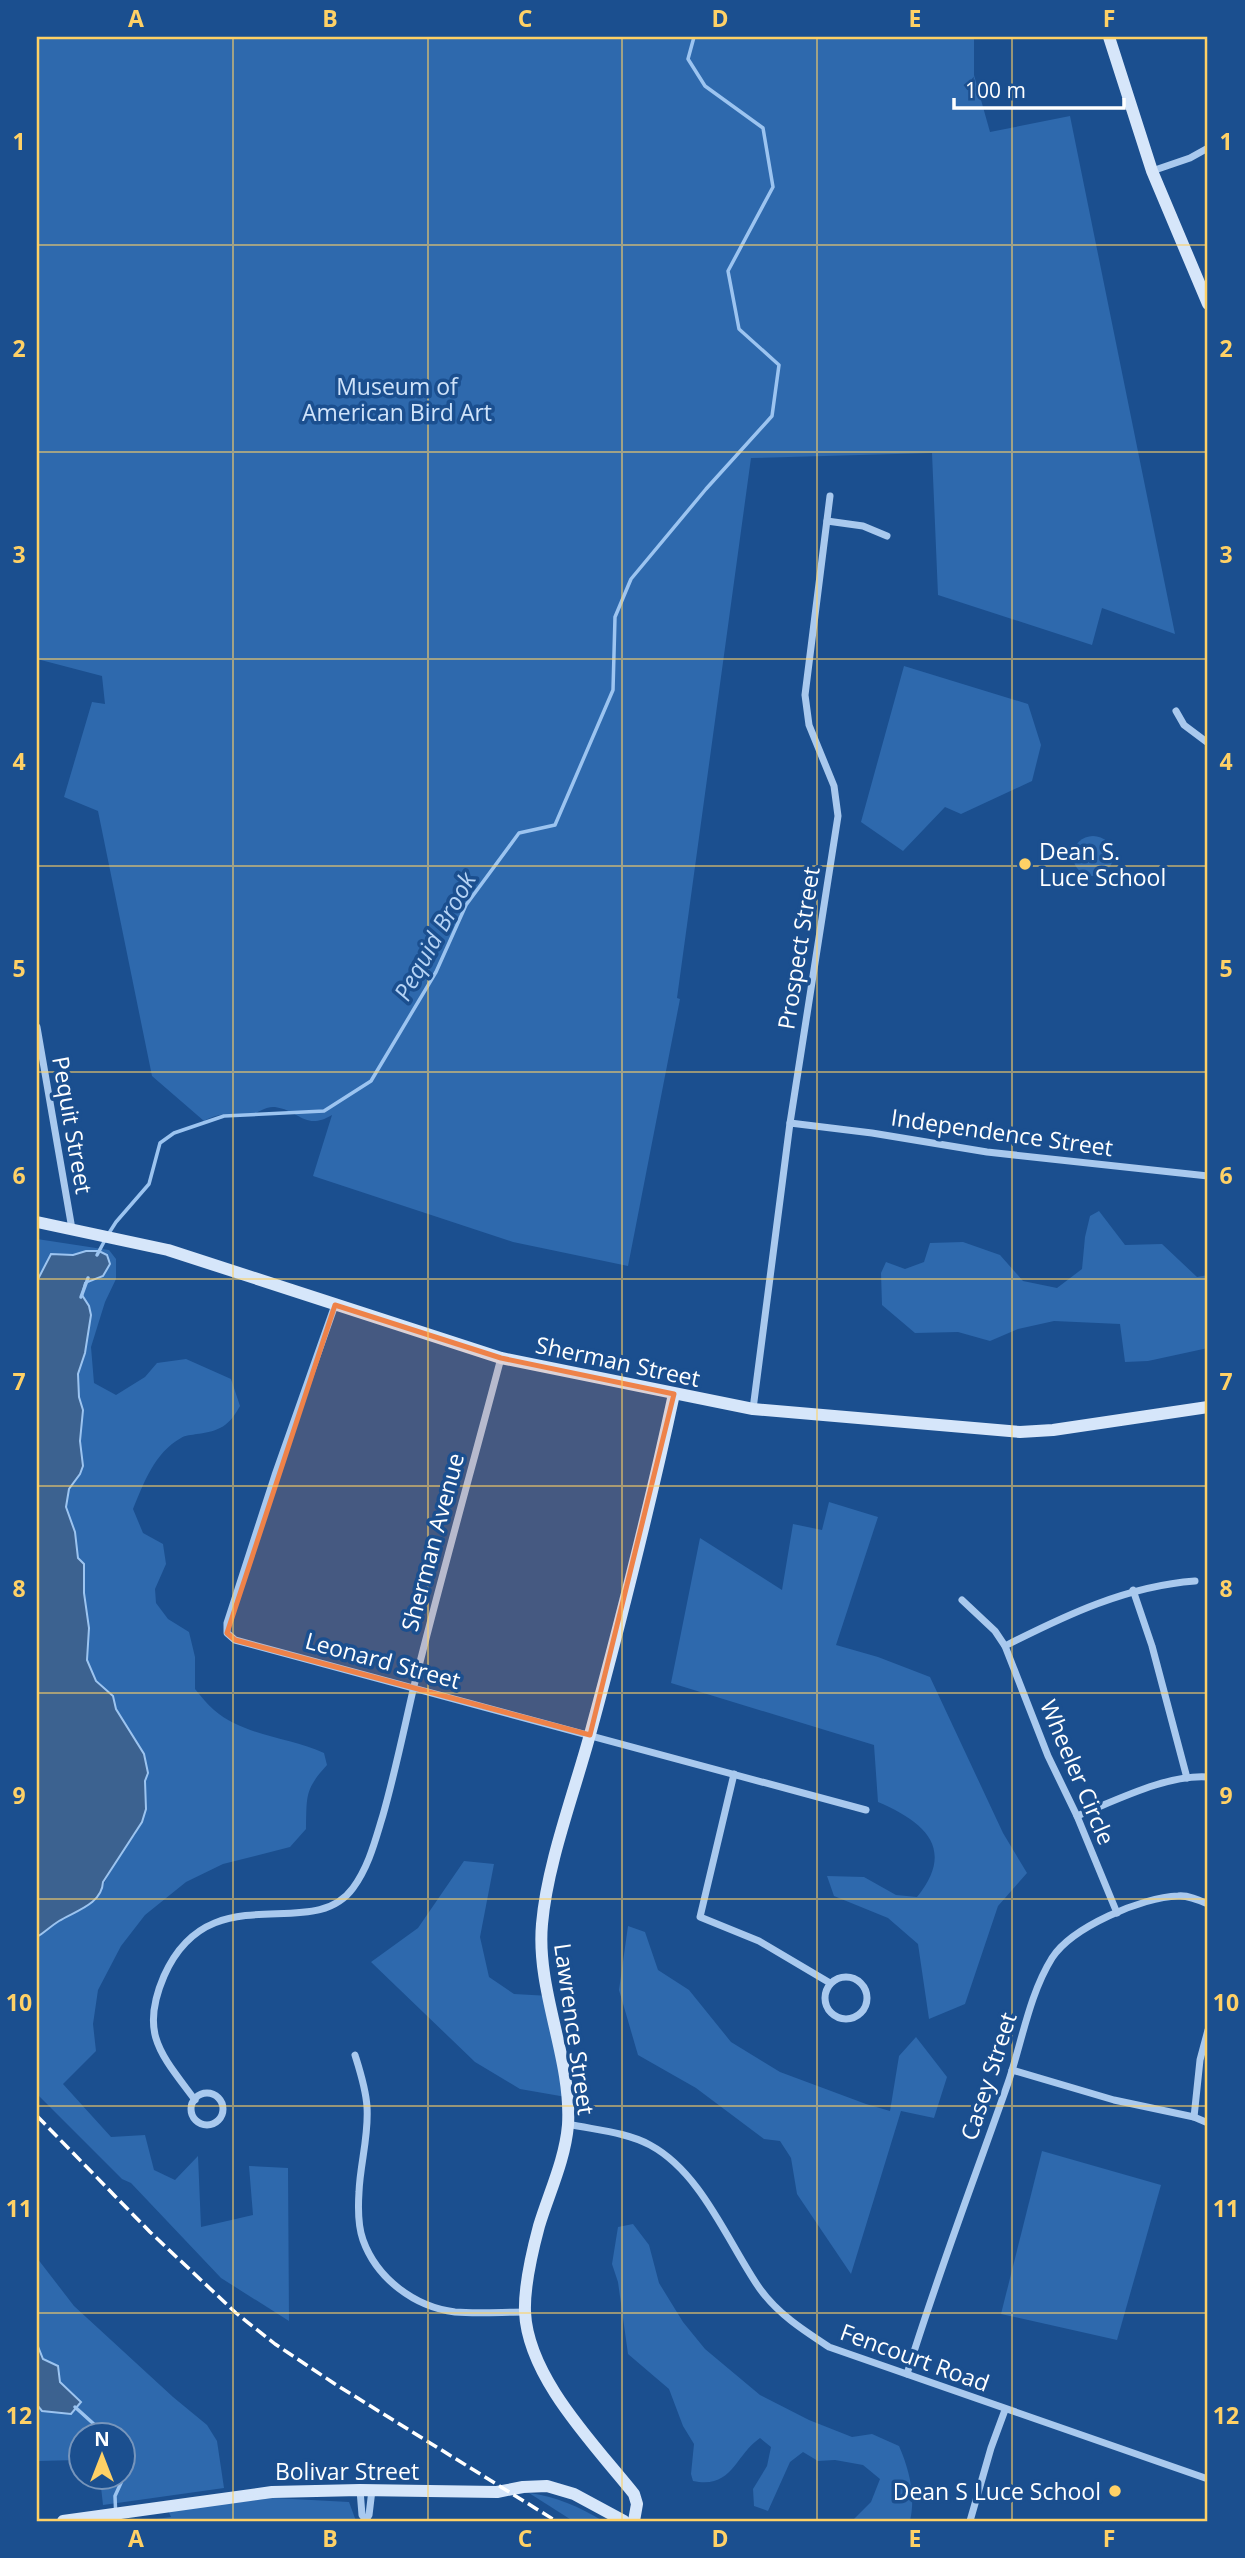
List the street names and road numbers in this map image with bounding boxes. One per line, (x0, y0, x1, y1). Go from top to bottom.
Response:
street label: Prospect Street (769, 864, 827, 1032)
street label: Pequit Street (45, 1054, 101, 1196)
street label: Independence Street (889, 1101, 1115, 1163)
street label: Sherman Street (533, 1328, 703, 1394)
street label: Sherman Avenue (393, 1449, 471, 1635)
street label: Leonard Street (302, 1624, 464, 1696)
street label: Wheeler Circle (1033, 1695, 1123, 1849)
street label: Lawrence Street (547, 1941, 603, 2117)
street label: Casey Street (952, 2008, 1024, 2144)
street label: Fencourt Road (836, 2315, 994, 2399)
street label: Bolivar Street (275, 2455, 419, 2487)

